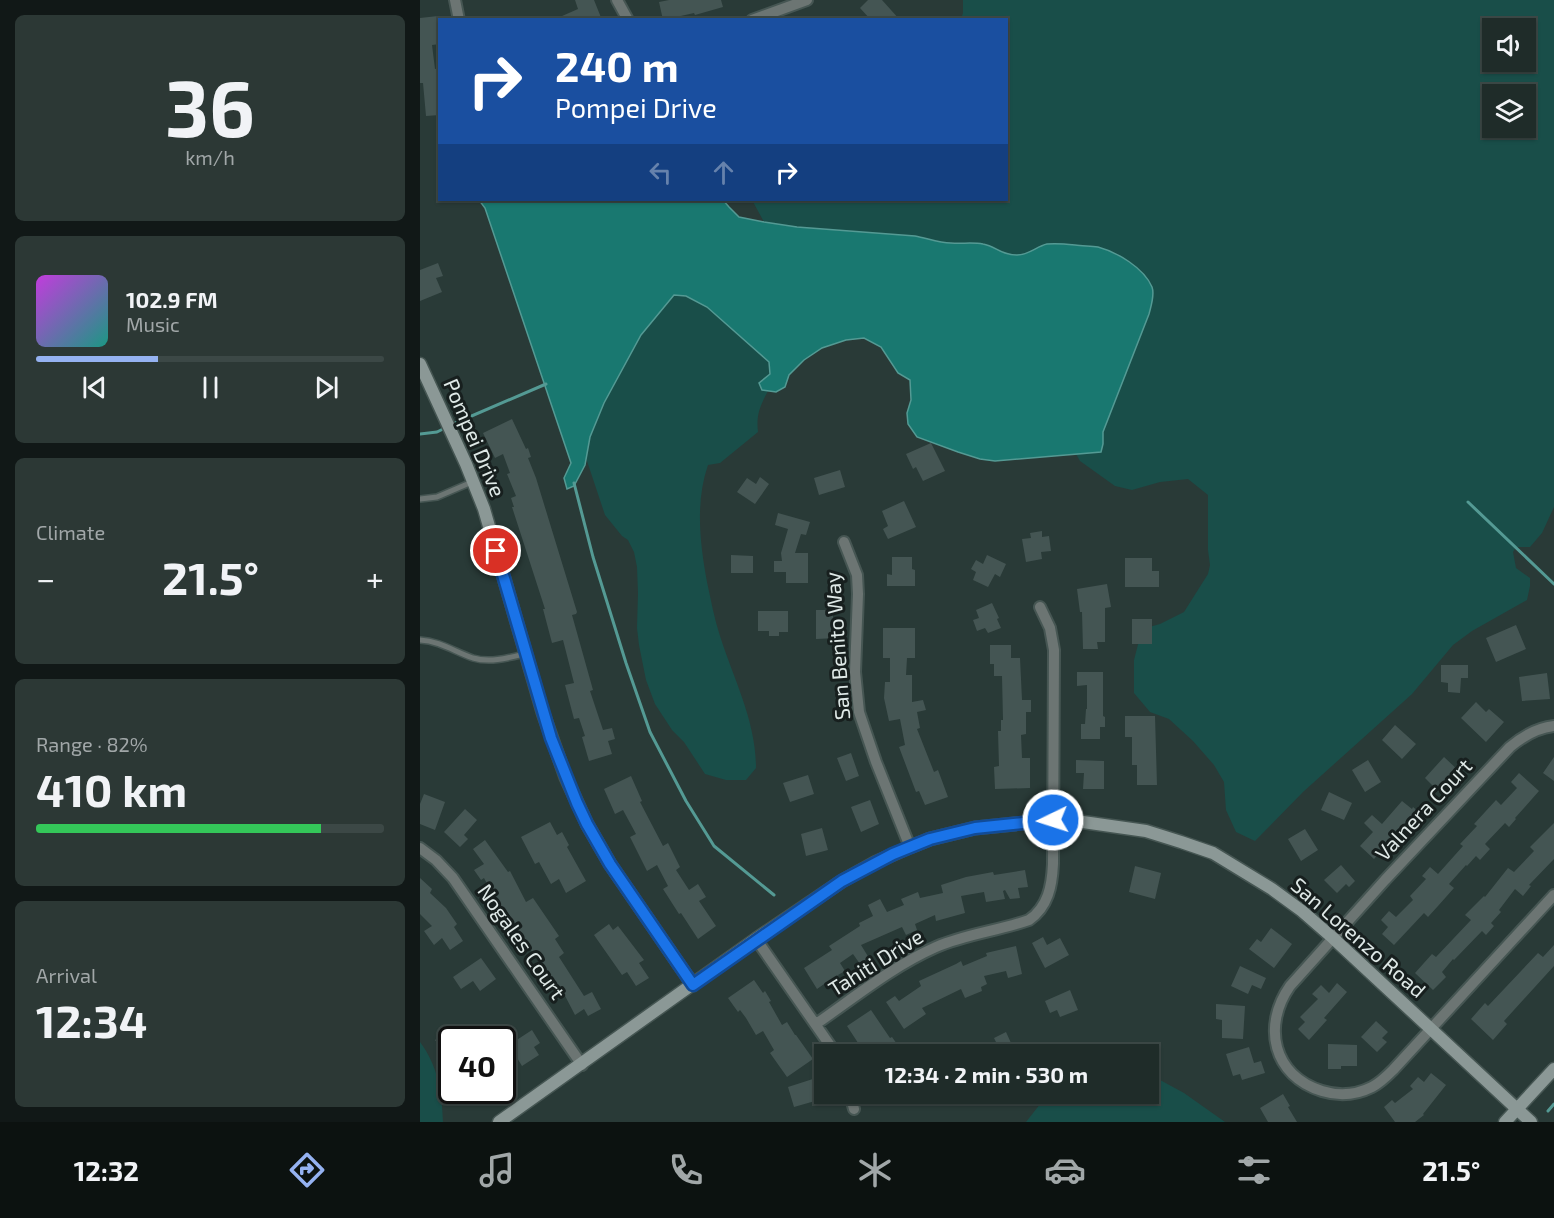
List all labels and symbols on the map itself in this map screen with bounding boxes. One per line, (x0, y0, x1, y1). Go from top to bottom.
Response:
street label: Pompei Drive (439, 375, 511, 500)
pin (470, 525, 521, 576)
street label: San Benito Way (819, 571, 854, 721)
street label: Valnera Court (1369, 753, 1477, 865)
position arrow (1021, 788, 1085, 852)
street label: San Lorenzo Road (1287, 872, 1431, 1002)
street label: Nogales Court (473, 879, 571, 1004)
street label: Tahiti Drive (823, 923, 927, 1001)
speed limit sign: 40 (438, 1026, 516, 1104)

